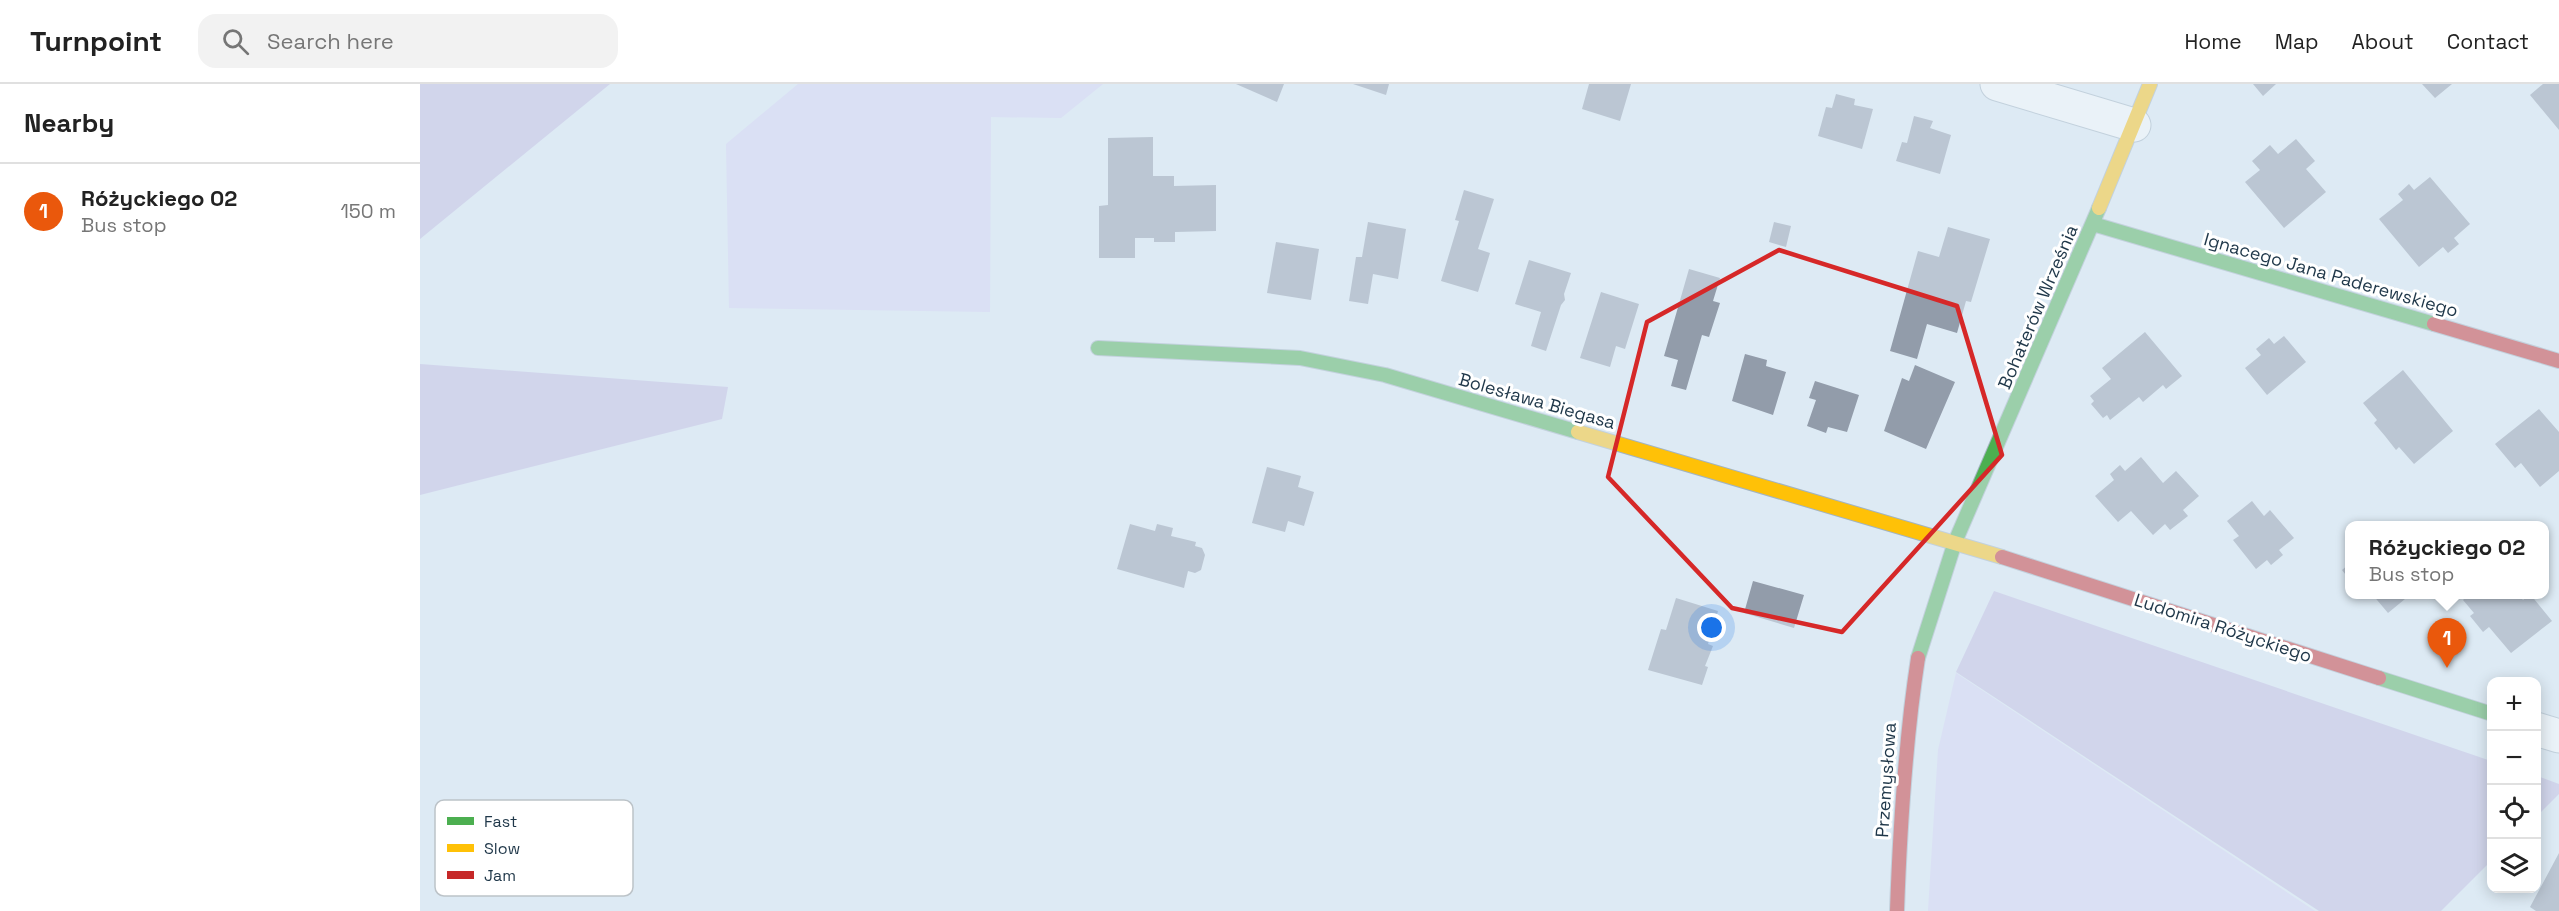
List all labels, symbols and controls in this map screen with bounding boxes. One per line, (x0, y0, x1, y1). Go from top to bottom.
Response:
search box (198, 14, 618, 68)
text: Turnpoint (30, 23, 162, 59)
icon: search (219, 25, 252, 58)
text: Search here (267, 27, 394, 55)
text: Home (2184, 28, 2242, 55)
text: Map (2275, 28, 2319, 55)
text: About (2352, 28, 2414, 55)
text: Contact (2447, 28, 2529, 55)
text: Nearby (24, 106, 114, 140)
text: Różyckiego 02 (81, 184, 237, 212)
text: 1 (39, 198, 48, 224)
text: 150 m (341, 198, 396, 224)
text: Bus stop (81, 212, 167, 238)
street label: Bohaterów Września (1993, 221, 2083, 392)
street label: Ignacego Jana Paderewskiego (2201, 227, 2461, 322)
street label: Bolesława Biegasa (1456, 367, 1618, 434)
popup (2345, 521, 2549, 599)
text: Różyckiego 02 (2369, 533, 2525, 561)
text: Bus stop (2369, 561, 2454, 587)
street label: Ludomira Różyckiego (2131, 588, 2315, 667)
your location (1697, 613, 1726, 642)
pin: 1 (2428, 618, 2466, 668)
map controls (2487, 677, 2541, 893)
button: + (2487, 677, 2541, 731)
street label: Przemysłowa (1870, 722, 1901, 838)
button: − (2487, 731, 2541, 785)
button: locate (2487, 785, 2541, 839)
legend (435, 800, 633, 896)
text: Fast (484, 811, 517, 832)
text: Slow (484, 838, 520, 859)
button: layers (2487, 839, 2541, 893)
text: Jam (484, 865, 516, 886)

